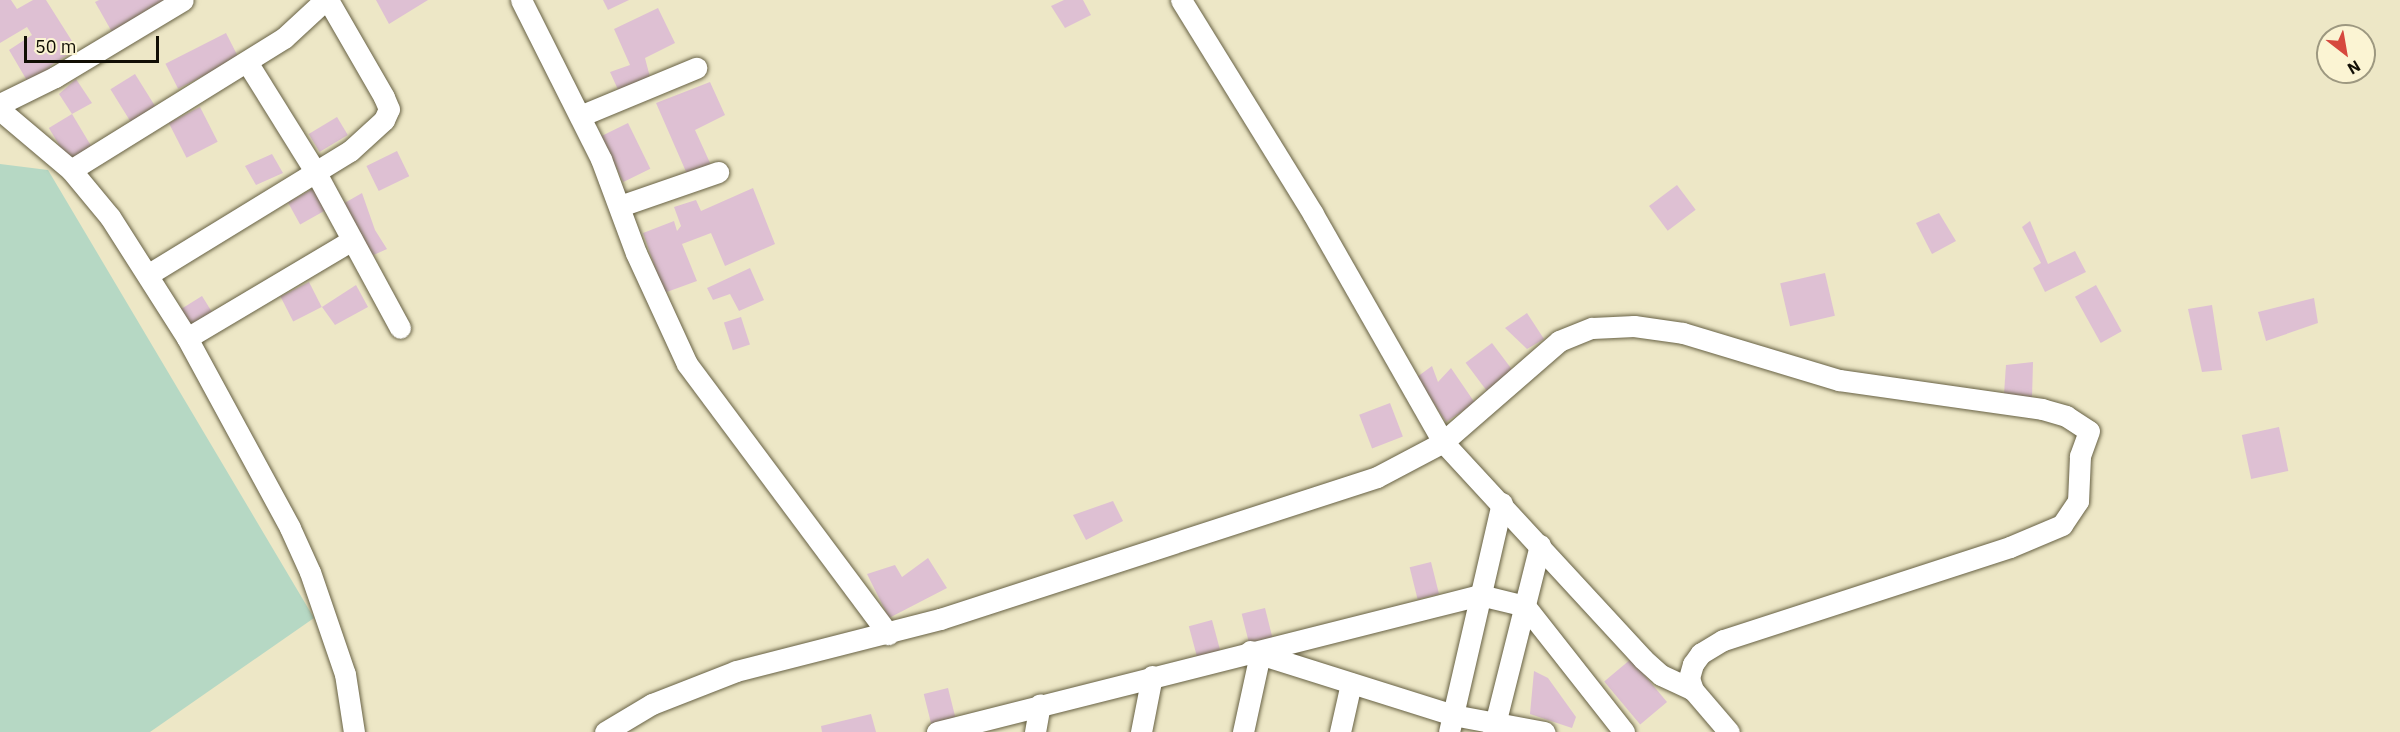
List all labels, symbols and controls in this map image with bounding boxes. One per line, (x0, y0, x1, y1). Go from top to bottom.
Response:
scale bar (27, 24, 162, 62)
north arrow (2316, 24, 2376, 84)
text: 50 m (35, 35, 77, 58)
text: N (2344, 56, 2364, 79)

